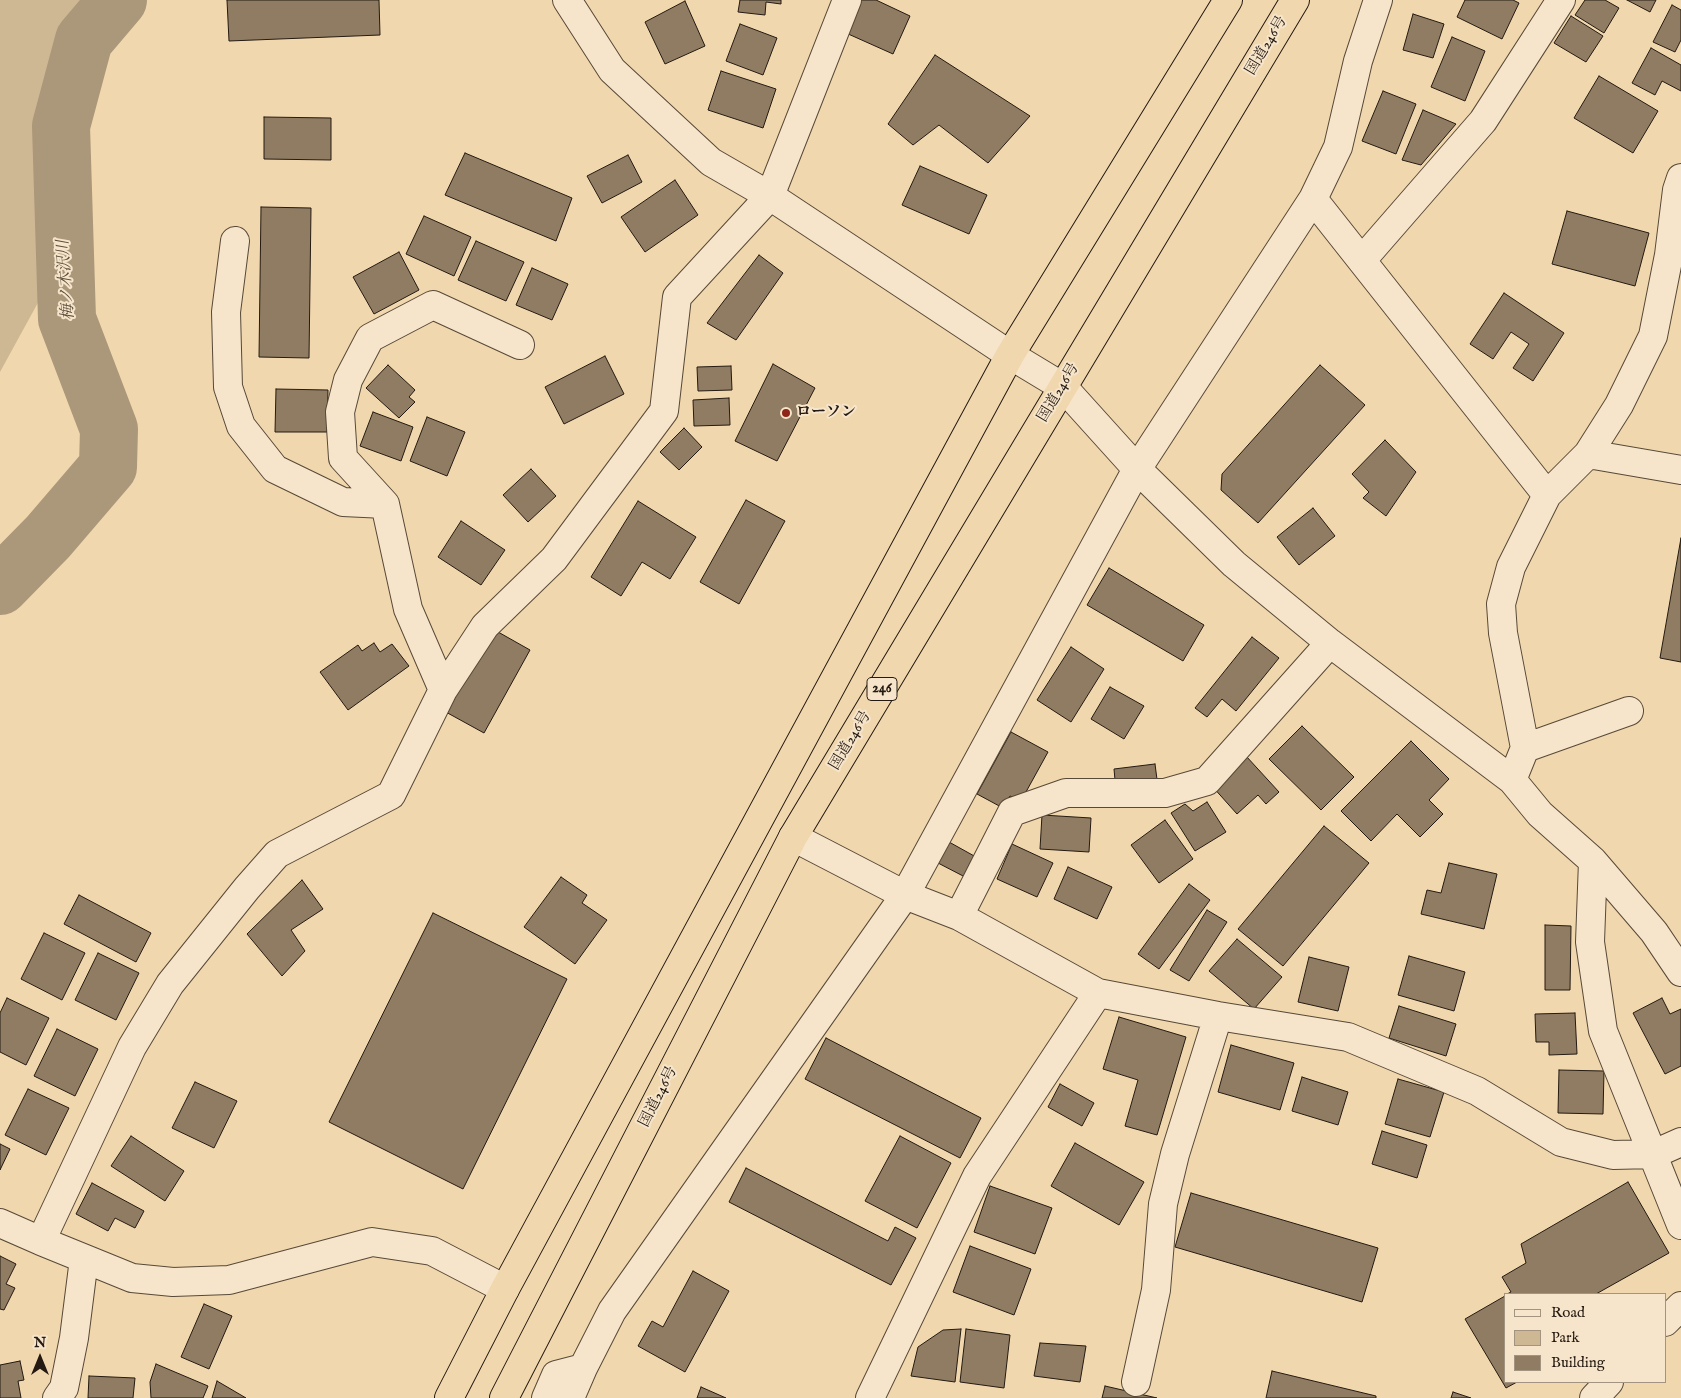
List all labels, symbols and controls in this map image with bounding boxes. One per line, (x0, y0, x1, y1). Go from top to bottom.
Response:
street label: 国道246号 (1242, 13, 1292, 79)
water label: 梅ノ木沢川 (55, 239, 79, 321)
street label: 国道246号 (1034, 360, 1084, 426)
place label: ローソン (796, 404, 856, 422)
marker: ローソン (780, 407, 792, 419)
road number: 246 (867, 678, 897, 701)
street label: 国道246号 (826, 708, 876, 774)
street label: 国道246号 (636, 1064, 682, 1130)
legend (1504, 1293, 1666, 1383)
text: Road (1551, 1303, 1585, 1322)
text: Park (1551, 1328, 1580, 1347)
north arrow (15, 1333, 65, 1383)
text: N (34, 1334, 46, 1352)
text: Building (1551, 1353, 1605, 1372)

